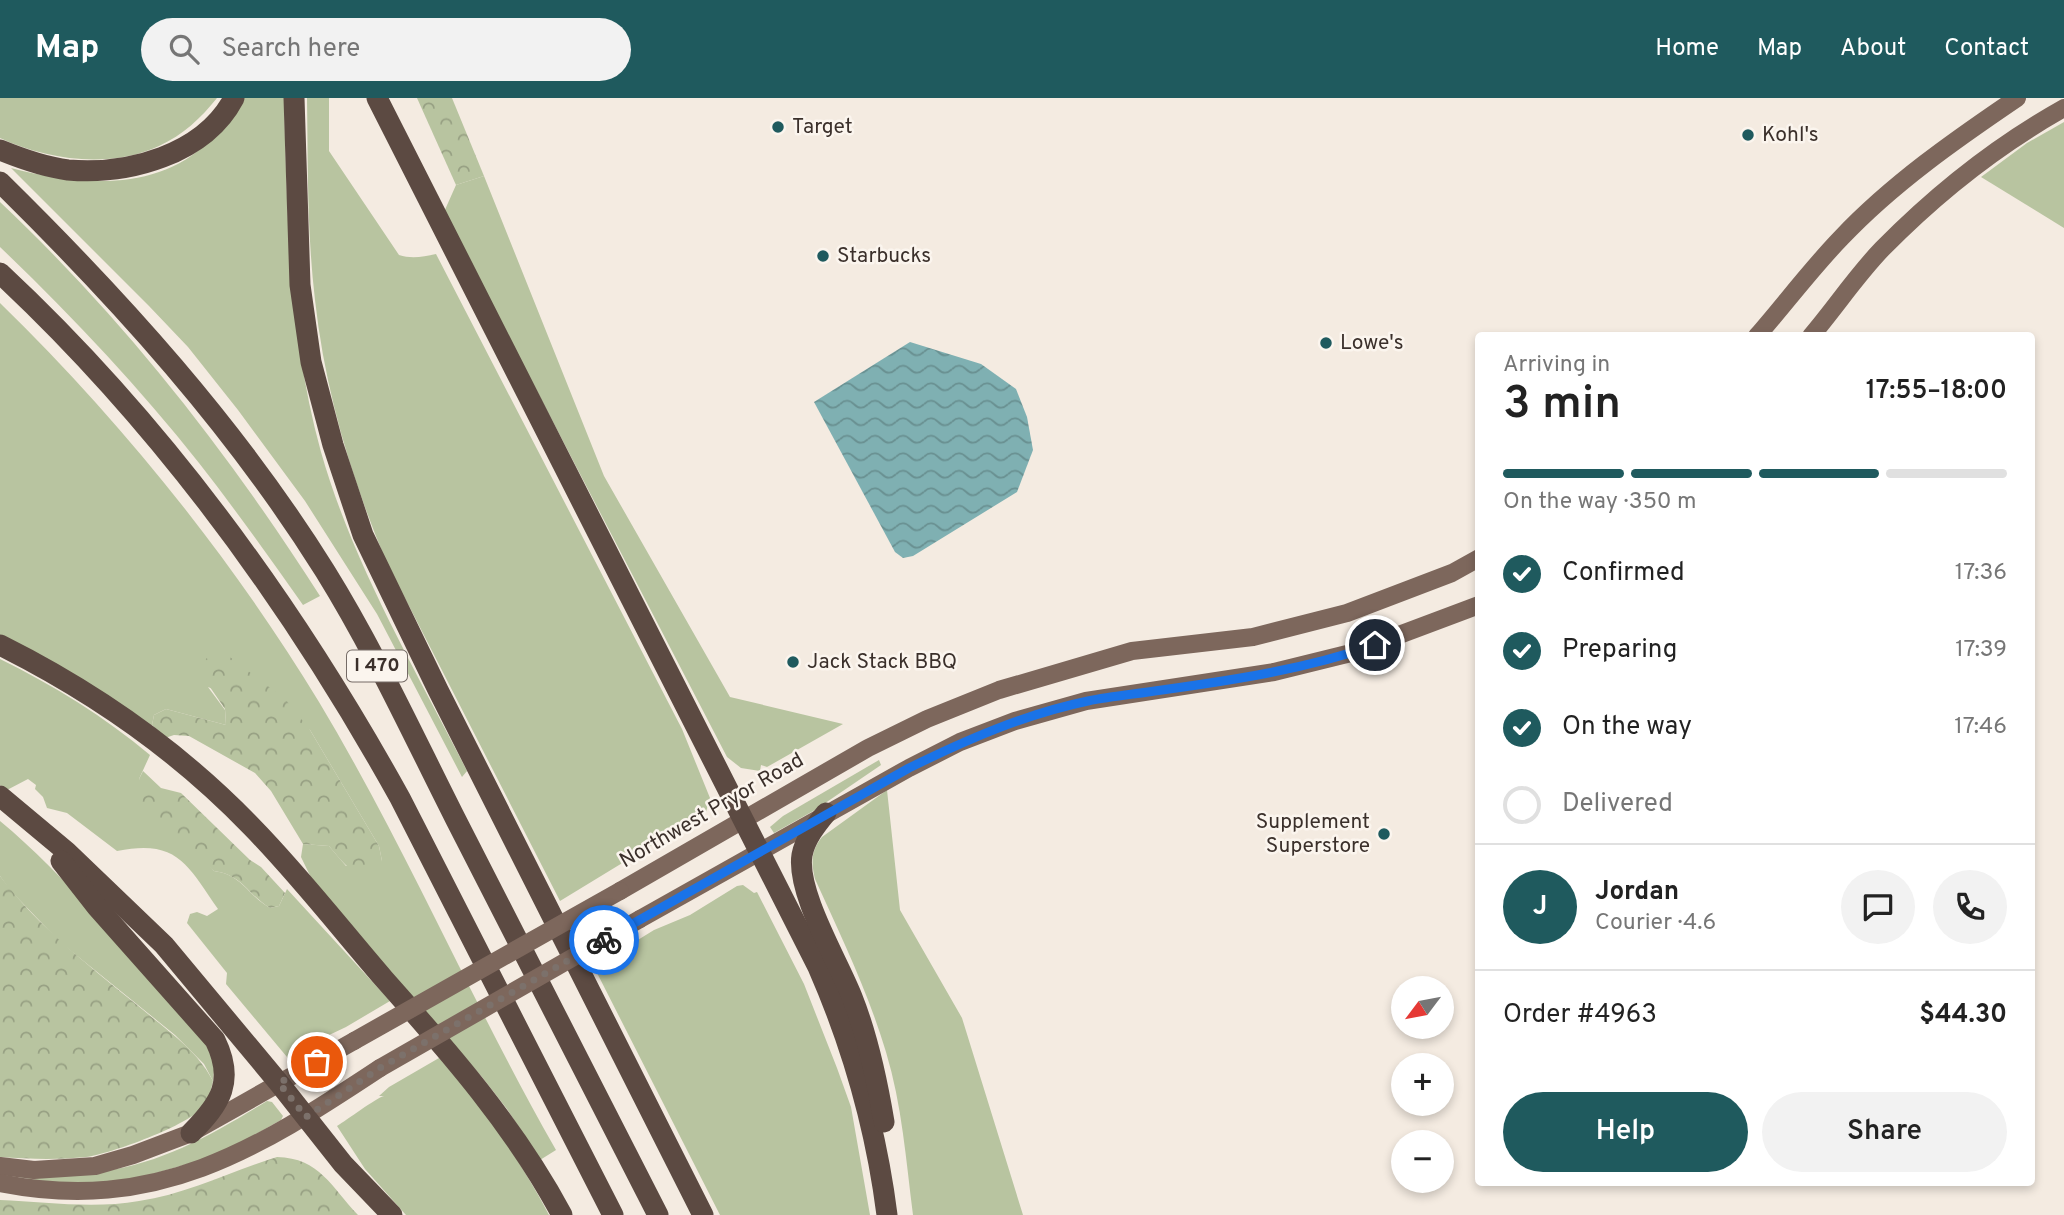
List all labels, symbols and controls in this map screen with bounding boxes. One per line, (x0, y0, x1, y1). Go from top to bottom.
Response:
search box (141, 18, 631, 81)
text: Map (35, 28, 99, 70)
icon: search (165, 30, 203, 68)
text: Search here (221, 33, 360, 66)
text: Home (1655, 34, 1719, 64)
text: Map (1757, 34, 1802, 64)
text: About (1840, 34, 1906, 64)
text: Contact (1944, 34, 2029, 64)
place label: Target (792, 114, 853, 141)
marker: Target (770, 119, 786, 135)
place label: Kohl's (1762, 122, 1819, 149)
marker: Kohl's (1740, 127, 1756, 143)
place label: Starbucks (837, 243, 931, 270)
marker: Starbucks (815, 248, 831, 264)
place label: Lowe's (1340, 330, 1404, 357)
marker: Lowe's (1318, 335, 1334, 351)
text: Arriving in (1503, 351, 1610, 380)
text: 17:55–18:00 (1866, 375, 2007, 408)
text: 3 min (1503, 376, 1621, 435)
text: On the way · 350 m (1503, 488, 1697, 517)
icon: check (1503, 555, 1541, 593)
text: Confirmed (1562, 557, 1685, 590)
text: 17:36 (1955, 559, 2007, 588)
pin (1345, 615, 1405, 675)
icon: home (1356, 626, 1394, 664)
icon: check (1503, 632, 1541, 670)
text: Preparing (1562, 634, 1677, 667)
text: 17:39 (1955, 636, 2007, 665)
place label: Jack Stack BBQ (807, 649, 957, 676)
road number: I 470 (347, 650, 407, 681)
marker: Jack Stack BBQ (785, 654, 801, 670)
icon: check (1503, 709, 1541, 747)
text: On the way (1562, 711, 1692, 744)
text: 17:46 (1954, 713, 2007, 742)
street label: Northwest Pryor Road (615, 747, 809, 875)
text: Delivered (1562, 788, 1673, 821)
place label: Supplement Superstore (1256, 809, 1370, 860)
marker: Supplement Superstore (1376, 826, 1392, 842)
button: chat (1841, 870, 1915, 944)
button: phone (1933, 870, 2007, 944)
text: Jordan (1595, 876, 1679, 909)
text: J (1533, 891, 1547, 924)
courier (569, 905, 639, 975)
text: Courier · 4.6 (1595, 909, 1716, 938)
icon: bike (585, 921, 623, 959)
north arrow (1391, 976, 1454, 1040)
map controls (1391, 976, 1454, 1193)
text: Order #4963 (1503, 999, 1657, 1032)
text: $44.30 (1919, 999, 2007, 1032)
pin (287, 1032, 347, 1092)
icon: bag (298, 1043, 336, 1081)
button: + (1391, 1053, 1454, 1116)
button: Help (1503, 1092, 1748, 1172)
button: Share (1762, 1092, 2007, 1172)
button: − (1391, 1130, 1454, 1193)

